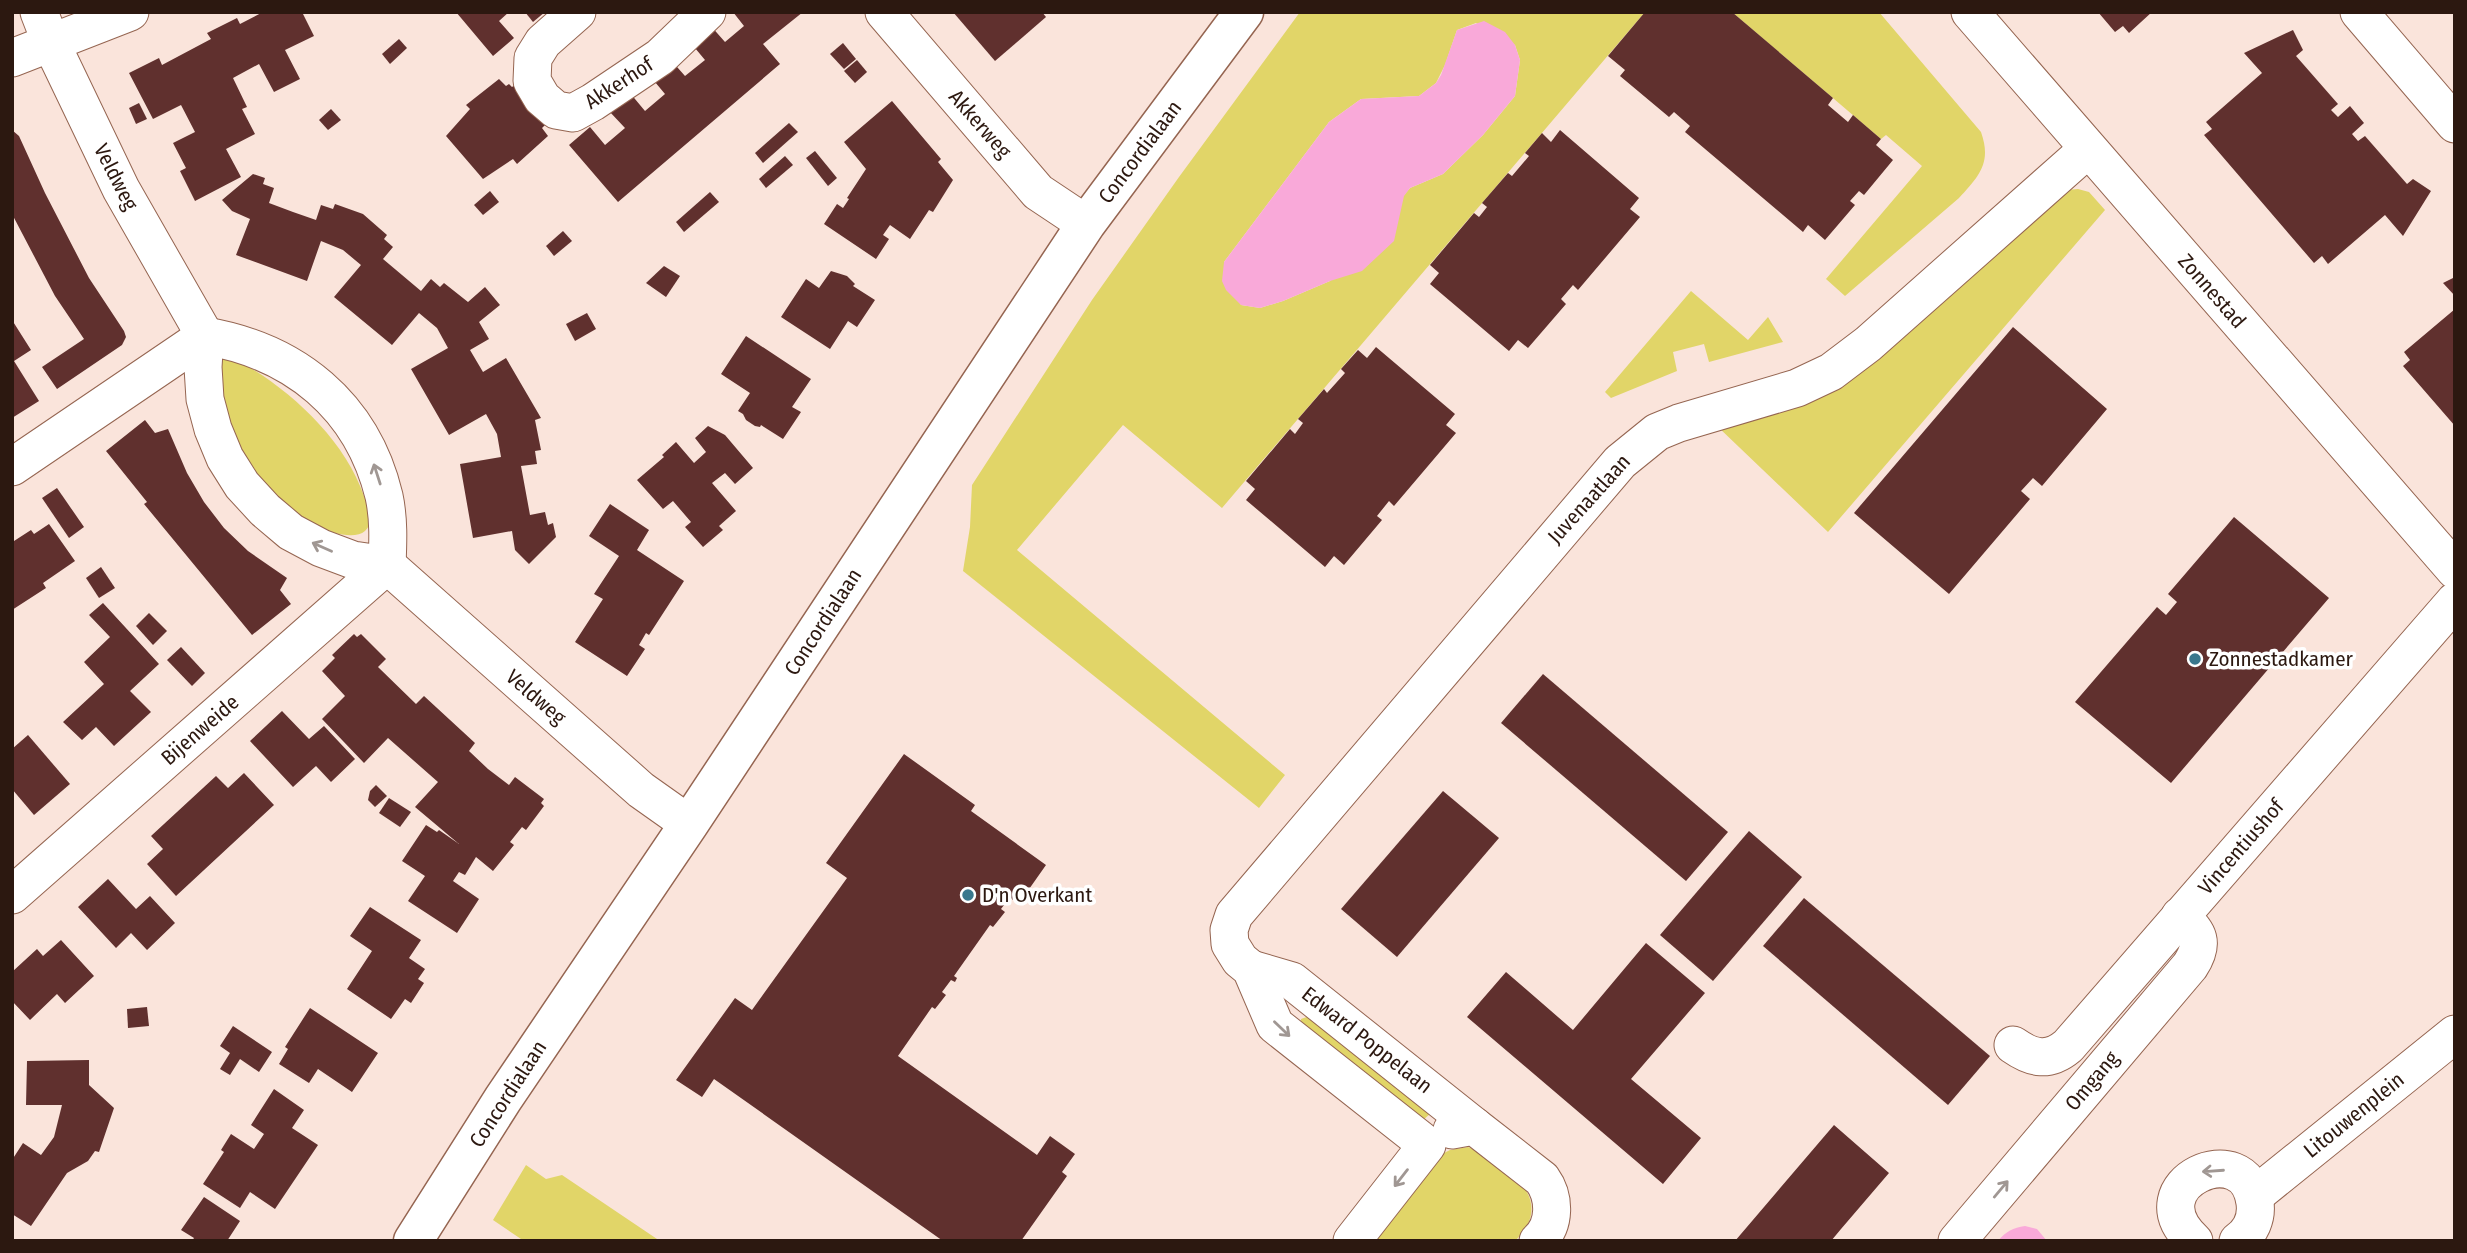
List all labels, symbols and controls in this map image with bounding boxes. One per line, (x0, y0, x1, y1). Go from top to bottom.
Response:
street label: Akkerhof (580, 50, 660, 115)
street label: Akkerweg (943, 84, 1017, 164)
street label: Concordialaan (1093, 95, 1187, 209)
street label: Veldweg (88, 139, 144, 215)
street label: Zonnestad (2173, 248, 2251, 334)
street label: Juvenaatlaan (1542, 449, 1636, 549)
one-way arrow (369, 463, 382, 485)
one-way arrow (311, 540, 333, 553)
street label: Concordialaan (779, 564, 867, 680)
place label: Zonnestadkamer (2209, 646, 2354, 672)
marker: Zonnestadkamer (2187, 651, 2203, 667)
street label: Veldweg (501, 664, 572, 730)
street label: Bijenweide (156, 689, 244, 771)
street label: Vincentiushof (2193, 793, 2290, 900)
place label: D'n Overkant (982, 882, 1092, 908)
marker: D'n Overkant (960, 887, 976, 903)
street label: Edward Poppelaan (1297, 981, 1437, 1099)
one-way arrow (1273, 1021, 1291, 1037)
street label: Concordialaan (464, 1036, 552, 1152)
street label: Omgang (2060, 1046, 2125, 1116)
street label: Litouwenplein (2299, 1067, 2409, 1163)
one-way arrow (2202, 1164, 2225, 1177)
one-way arrow (1394, 1168, 1409, 1186)
one-way arrow (1993, 1180, 2009, 1198)

